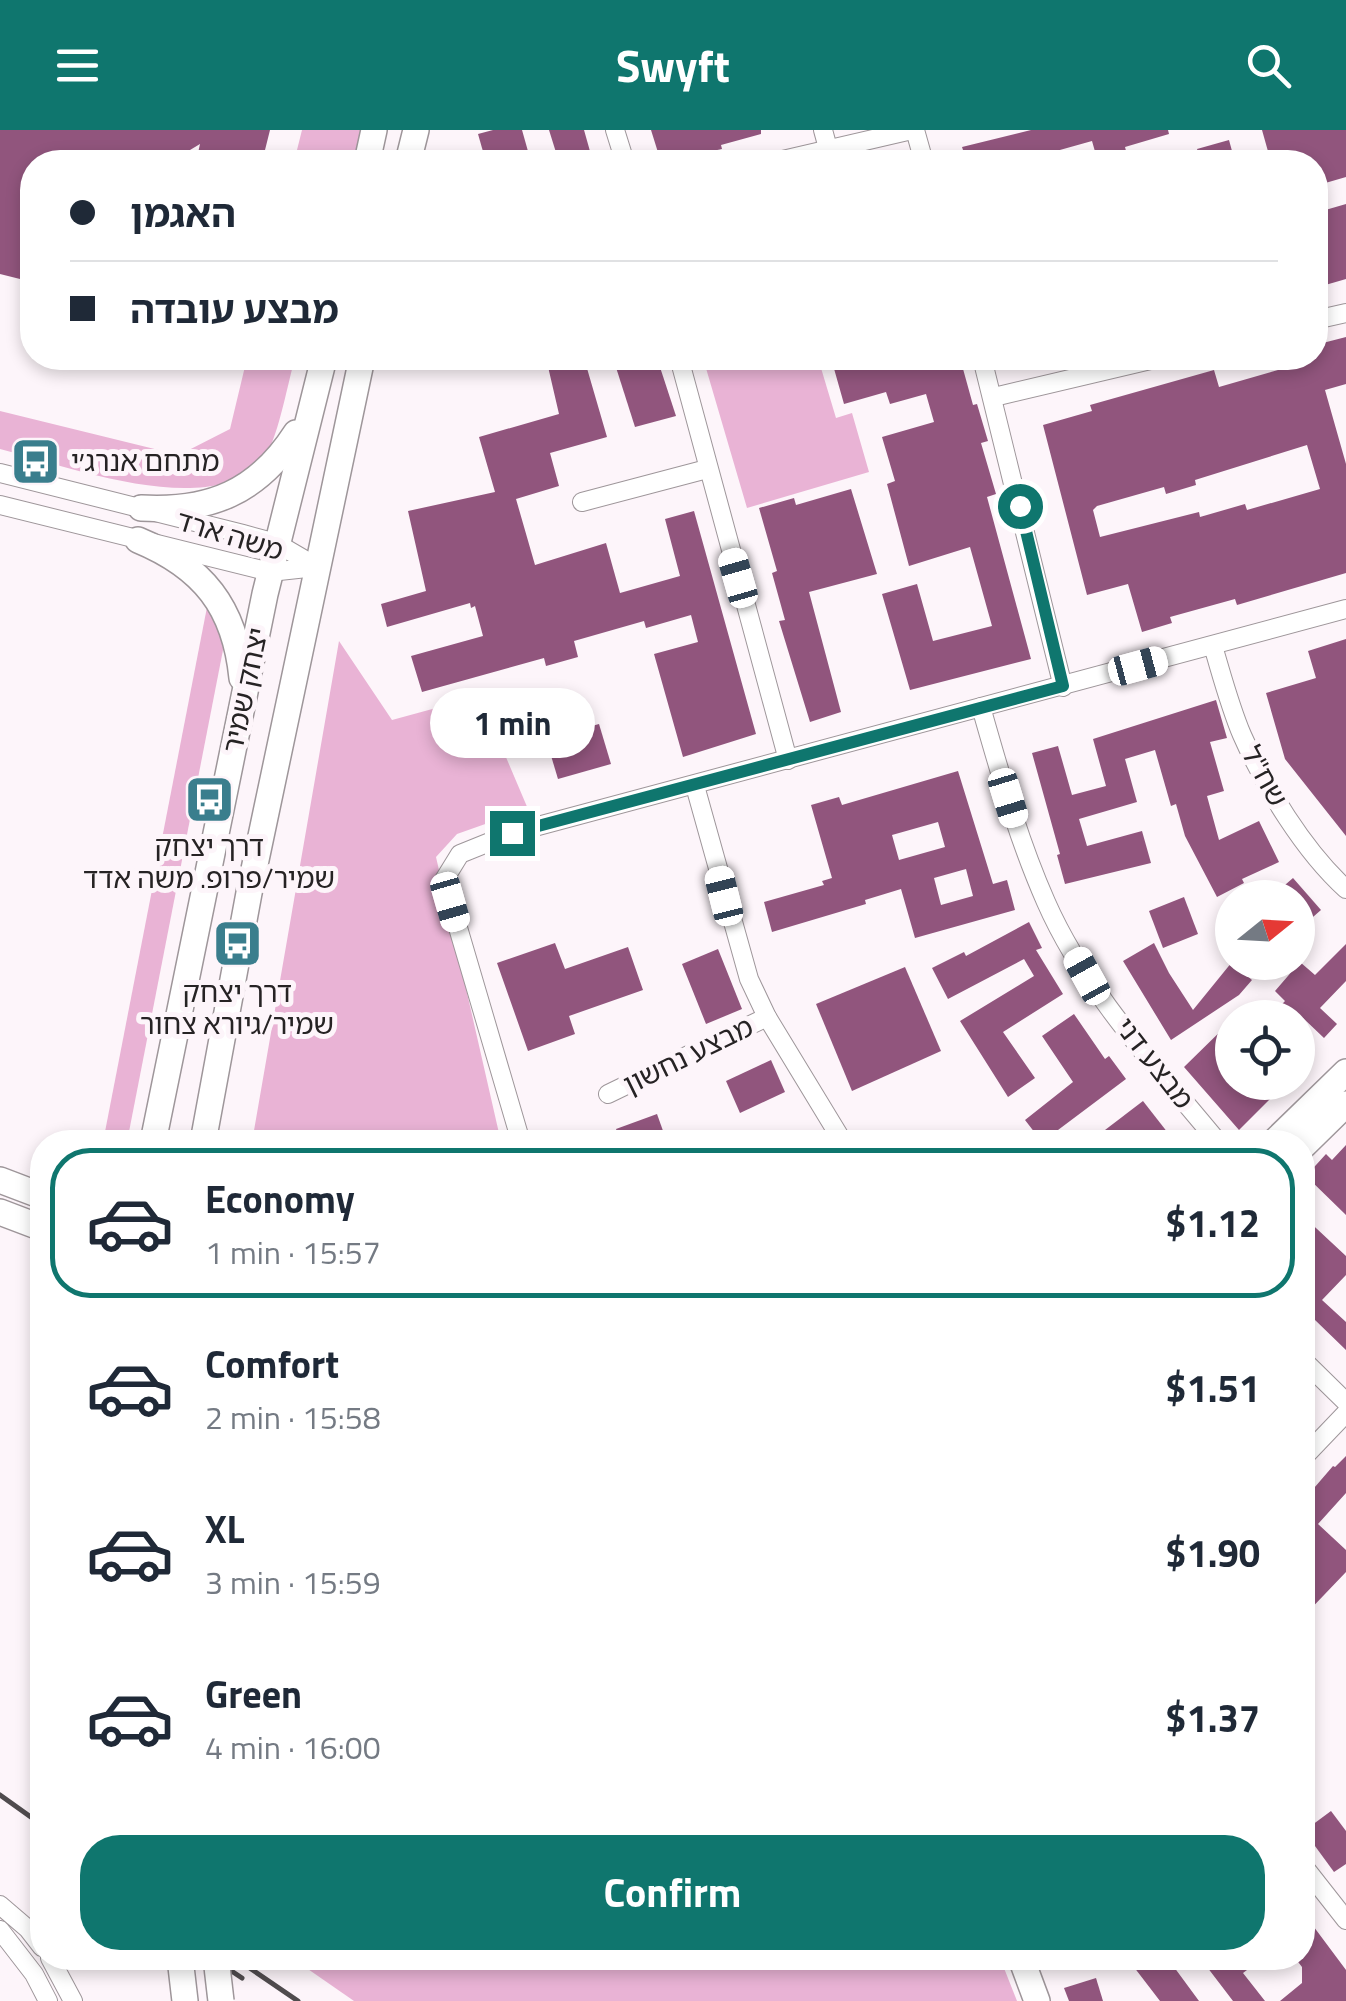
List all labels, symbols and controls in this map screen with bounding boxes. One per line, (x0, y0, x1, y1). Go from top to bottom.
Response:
text: Swyft (616, 31, 730, 99)
icon: menu (50, 38, 105, 93)
icon: search (1241, 38, 1296, 93)
text: האגמן (130, 184, 236, 242)
text: מבצע עובדה (130, 280, 339, 338)
bus stop icon: מתחם אנרג׳י (10, 435, 62, 487)
place label: מתחם אנרג׳י (71, 439, 219, 482)
route start (998, 484, 1043, 529)
street label: משה ארד (171, 498, 289, 571)
car (715, 545, 761, 611)
street label: יצחק שמיר (210, 623, 279, 757)
car (1105, 644, 1171, 688)
callout: 1 min (430, 688, 594, 758)
text: 1 min (474, 699, 551, 747)
street label: שח"ל (1231, 737, 1300, 814)
car (985, 765, 1031, 831)
bus stop icon: דרך יצחק שמיר/פרופ. משה אדד (183, 773, 235, 825)
route end (490, 811, 535, 856)
place label: דרך יצחק שמיר/פרופ. משה אדד (83, 824, 335, 899)
car (702, 863, 746, 929)
car (427, 869, 473, 935)
north arrow (1215, 880, 1315, 980)
map controls (1215, 880, 1315, 1100)
bus stop icon: דרך יצחק שמיר/גיורא צחור (211, 918, 263, 970)
car (1059, 942, 1115, 1010)
place label: דרך יצחק שמיר/גיורא צחור (140, 970, 334, 1045)
button: locate (1215, 1000, 1315, 1100)
street label: מבצע נחשון (615, 1005, 760, 1105)
street label: מבצע דני (1106, 1007, 1205, 1118)
text: Economy (205, 1170, 355, 1228)
icon: car (85, 1178, 175, 1268)
text: $1.12 (1165, 1194, 1260, 1252)
text: 1 min · 15:57 (205, 1228, 381, 1276)
text: Comfort (205, 1335, 339, 1393)
icon: car (85, 1343, 175, 1433)
text: $1.51 (1165, 1359, 1260, 1417)
text: 2 min · 15:58 (205, 1393, 381, 1441)
text: XL (205, 1500, 245, 1558)
icon: car (85, 1508, 175, 1598)
text: $1.90 (1165, 1524, 1260, 1582)
text: 3 min · 15:59 (205, 1558, 381, 1606)
text: Green (205, 1665, 302, 1723)
icon: car (85, 1673, 175, 1763)
text: $1.37 (1165, 1689, 1260, 1747)
text: 4 min · 16:00 (205, 1723, 381, 1771)
button: Confirm (80, 1835, 1265, 1950)

